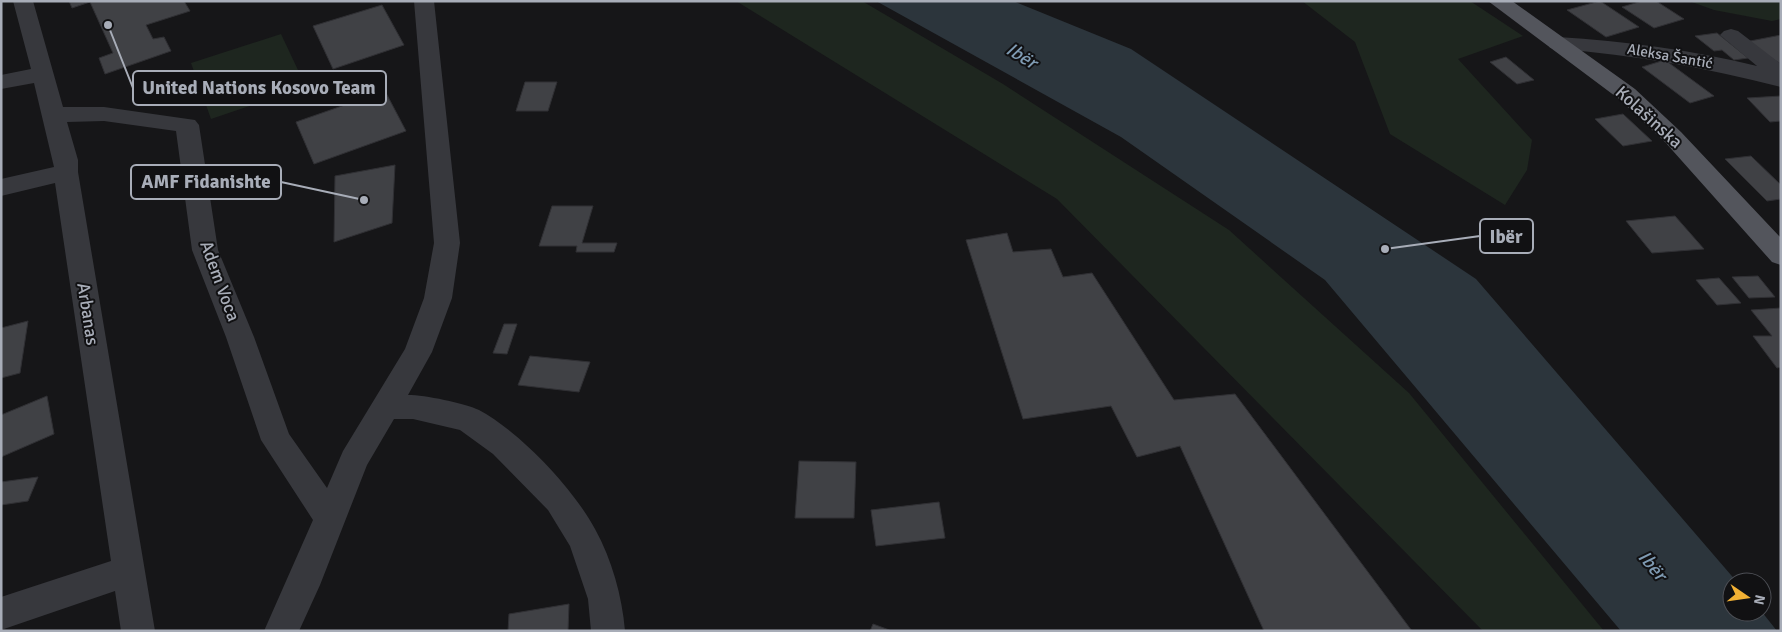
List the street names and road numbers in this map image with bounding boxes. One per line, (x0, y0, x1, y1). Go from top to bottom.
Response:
street label: Aleksa Šantić (1626, 39, 1714, 72)
street label: Kolašinska (1611, 81, 1687, 153)
street label: Adem Voca (195, 238, 245, 324)
street label: Arbanas (72, 281, 104, 347)

